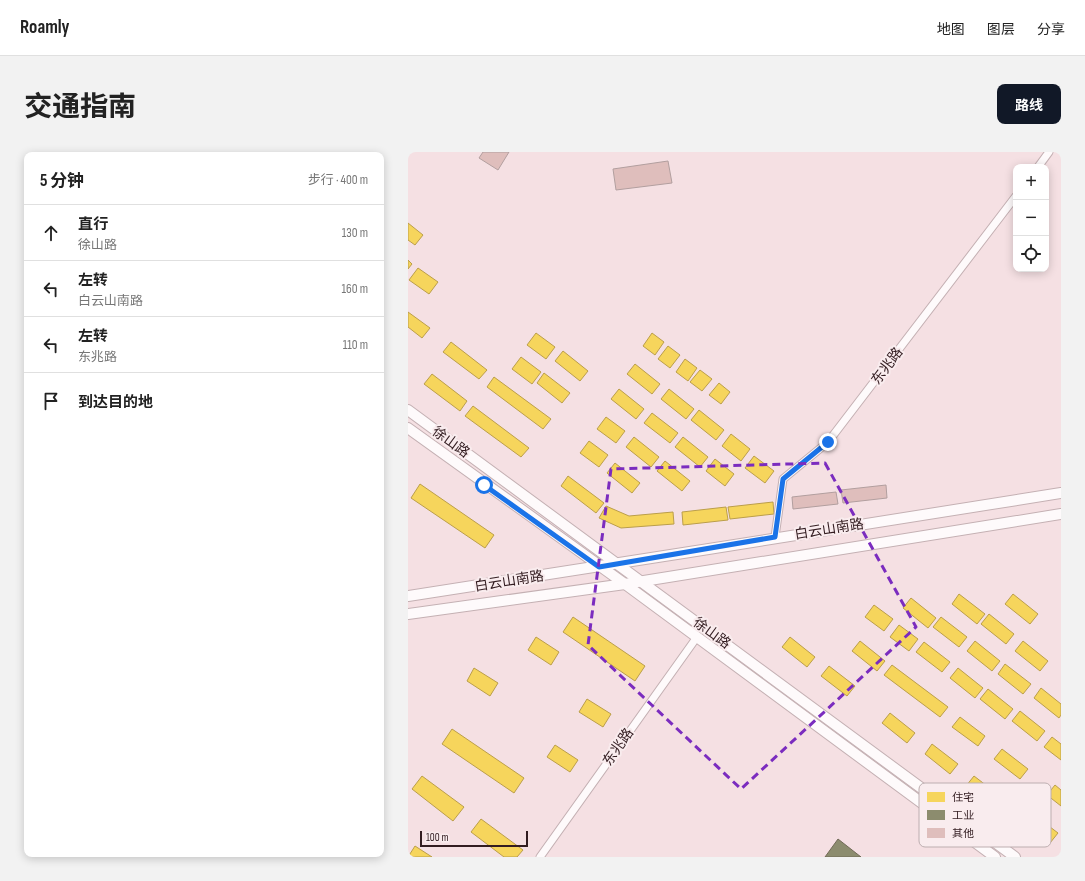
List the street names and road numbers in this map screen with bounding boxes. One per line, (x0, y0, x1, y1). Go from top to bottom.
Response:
street label: 东兆路 (868, 344, 906, 388)
street label: 徐山路 (429, 423, 473, 461)
street label: 白云山南路 (793, 515, 865, 543)
street label: 白云山南路 (473, 567, 545, 595)
street label: 徐山路 (690, 614, 734, 652)
street label: 东兆路 (599, 725, 637, 769)

